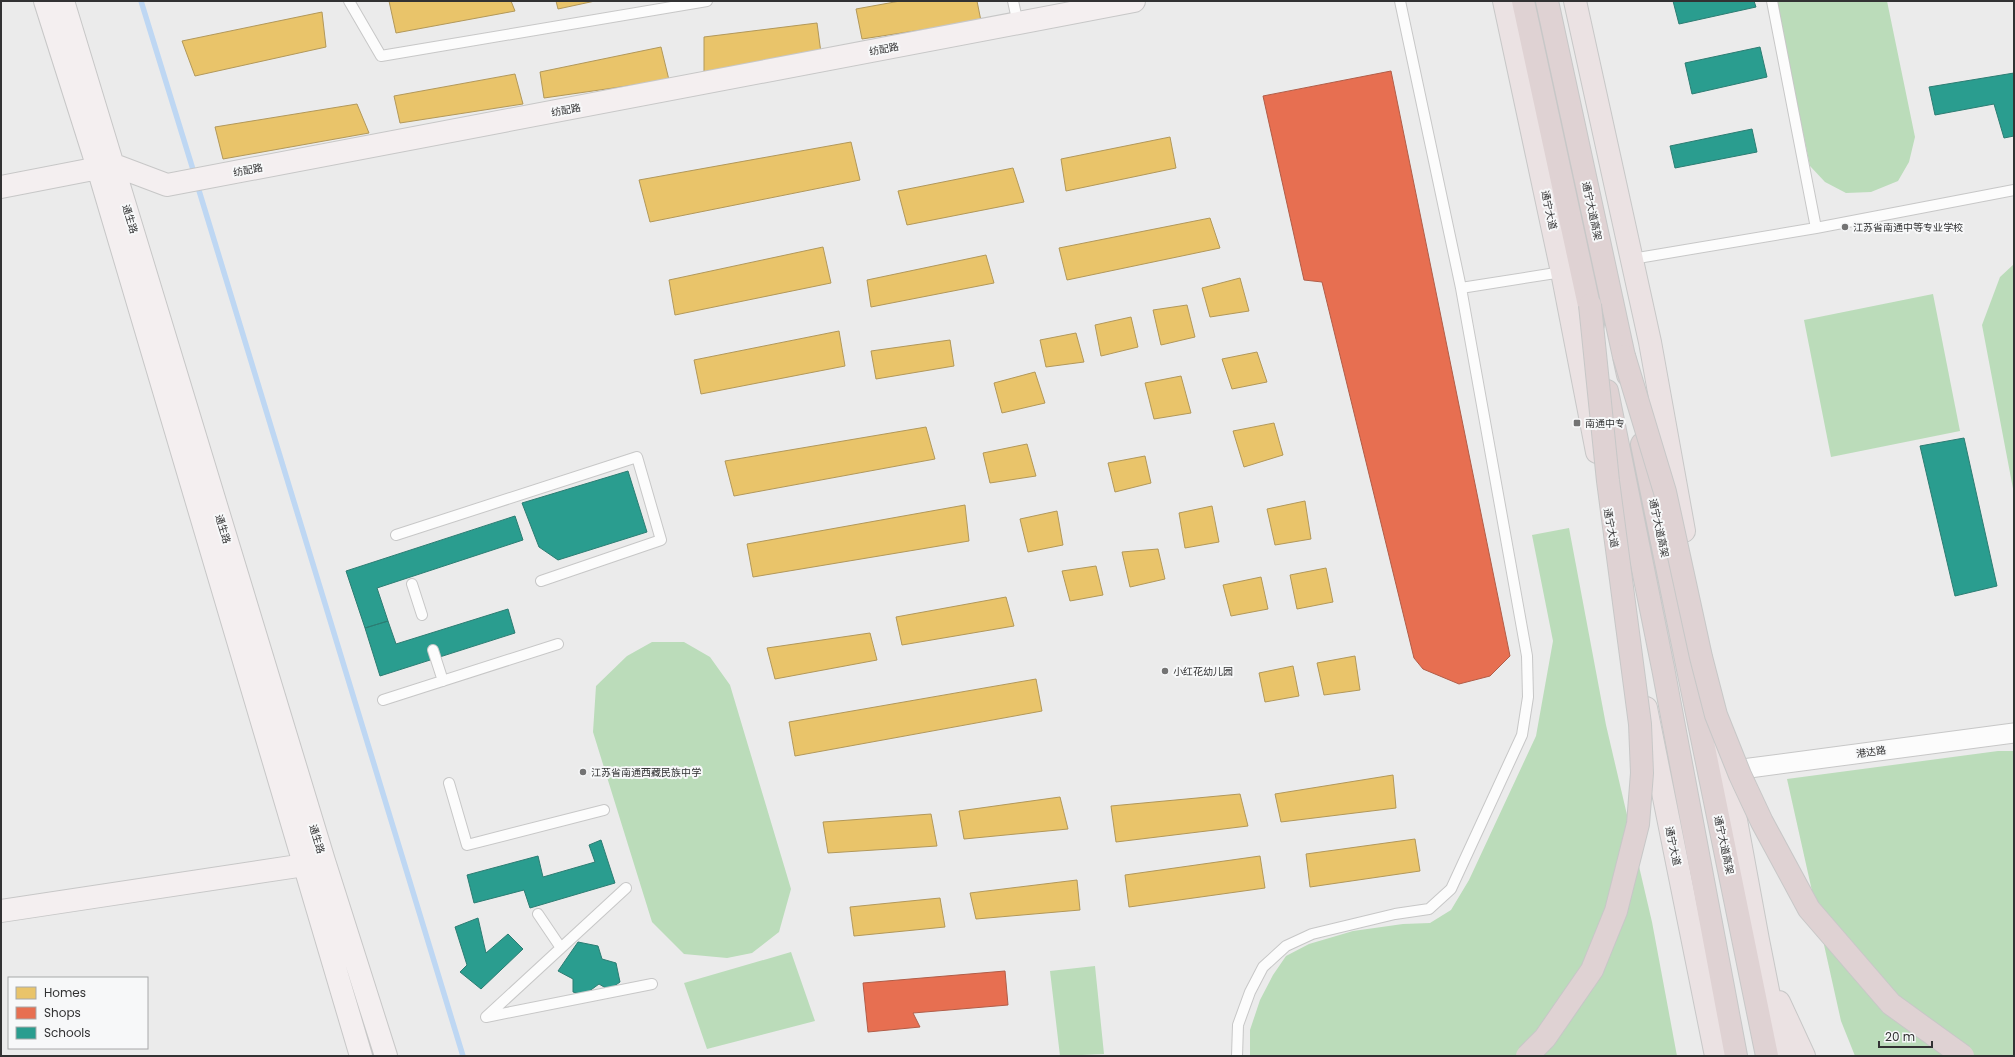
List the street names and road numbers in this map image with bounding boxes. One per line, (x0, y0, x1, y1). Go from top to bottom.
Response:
street label: 纺配路 (868, 39, 900, 59)
street label: 纺配路 (550, 100, 582, 120)
street label: 纺配路 (232, 160, 264, 180)
street label: 通宁大道高架 (1578, 180, 1606, 242)
street label: 通宁大道 (1538, 189, 1560, 231)
street label: 通生路 (118, 202, 142, 236)
street label: 通宁大道高架 (1645, 497, 1673, 559)
street label: 通宁大道 (1600, 507, 1622, 549)
street label: 通生路 (211, 512, 235, 546)
street label: 港达路 (1855, 742, 1887, 762)
street label: 通宁大道高架 (1710, 814, 1738, 876)
street label: 通生路 (305, 822, 329, 856)
street label: 通宁大道 (1662, 825, 1684, 867)

